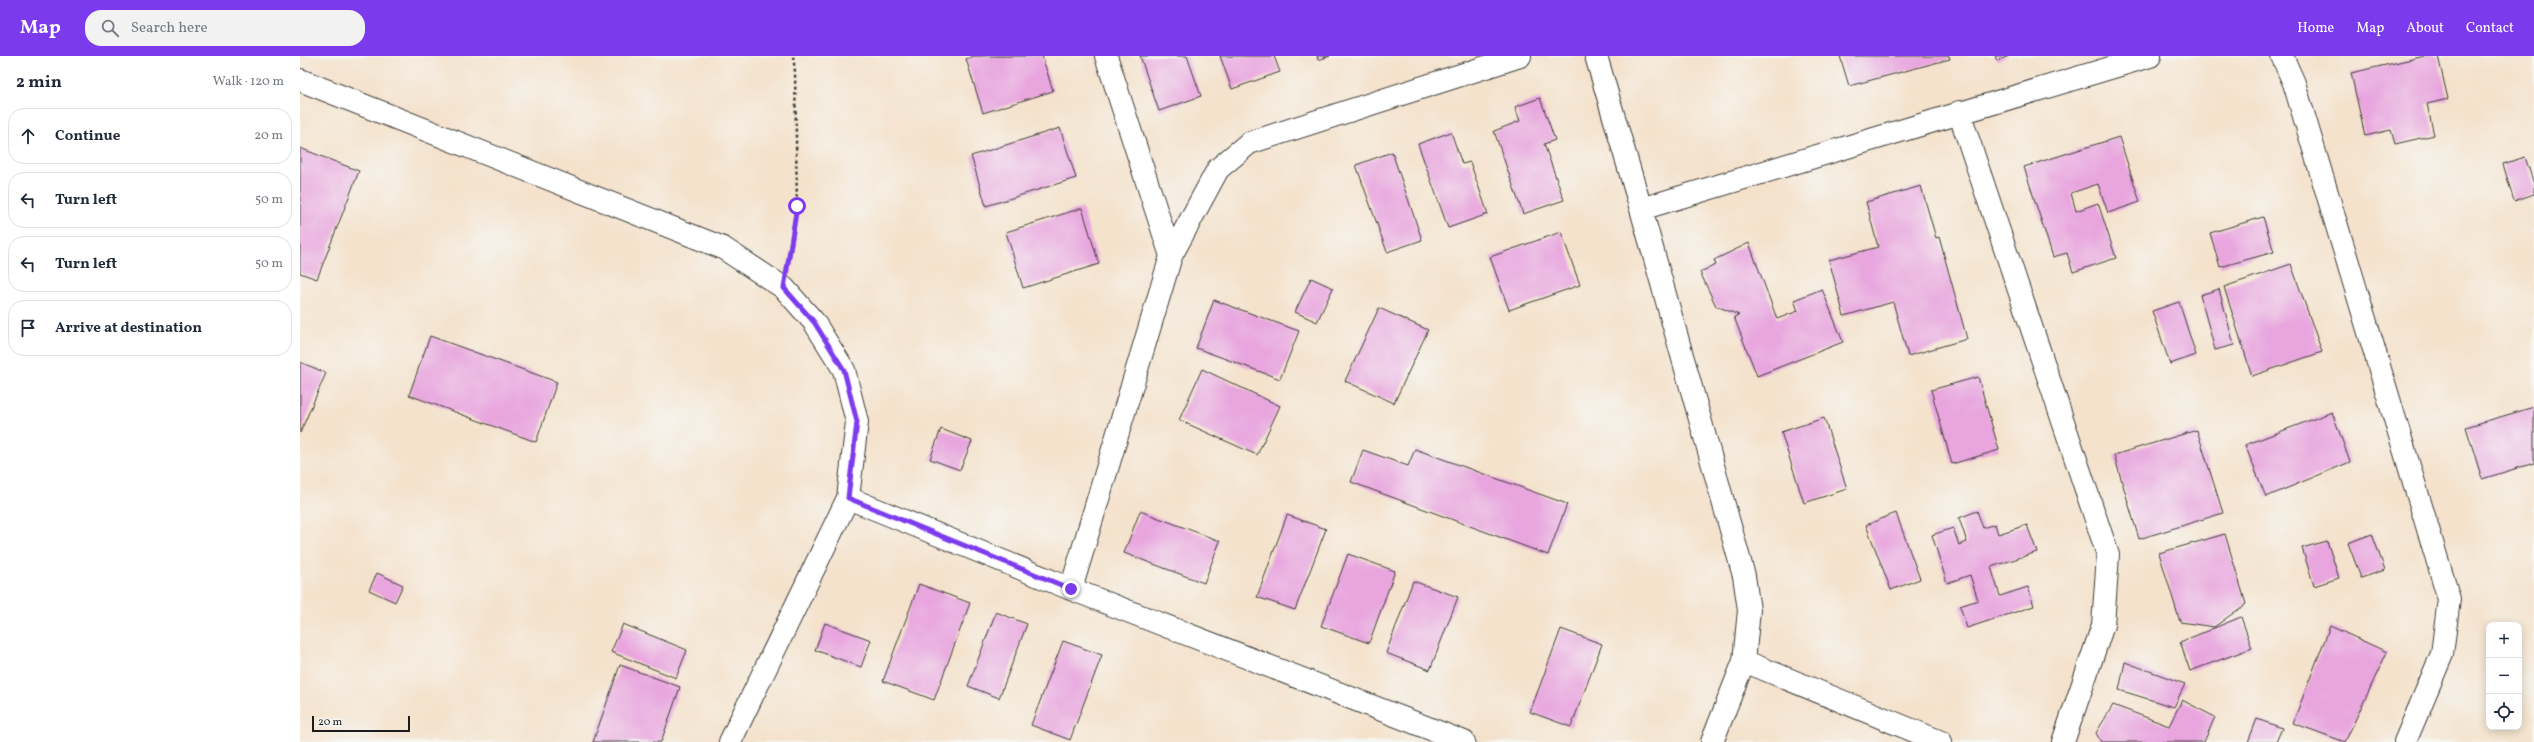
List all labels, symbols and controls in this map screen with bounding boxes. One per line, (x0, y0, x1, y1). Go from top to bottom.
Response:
search box (85, 10, 365, 46)
text: Map (20, 15, 61, 41)
icon: search (99, 17, 121, 39)
text: Search here (131, 18, 208, 39)
text: Home (2297, 19, 2334, 38)
text: Map (2356, 19, 2384, 38)
text: About (2406, 19, 2444, 38)
text: Contact (2466, 19, 2514, 38)
text: 2 min (16, 71, 62, 94)
text: Walk · 120 m (213, 73, 284, 91)
icon: ahead (17, 125, 39, 147)
text: Continue (55, 126, 120, 147)
text: 20 m (254, 127, 283, 145)
icon: left (17, 189, 39, 211)
text: Turn left (55, 190, 117, 211)
text: 50 m (255, 191, 283, 209)
route start (788, 197, 806, 215)
icon: left (17, 253, 39, 275)
text: Turn left (55, 254, 117, 275)
text: 50 m (255, 255, 283, 273)
icon: arrive (17, 317, 39, 339)
text: Arrive at destination (55, 318, 202, 339)
route end (1062, 580, 1080, 598)
map controls (2486, 622, 2522, 730)
button: + (2486, 622, 2522, 658)
button: − (2486, 658, 2522, 694)
button: locate (2486, 694, 2522, 730)
scale bar (312, 714, 410, 733)
text: 20 m (318, 715, 342, 730)

